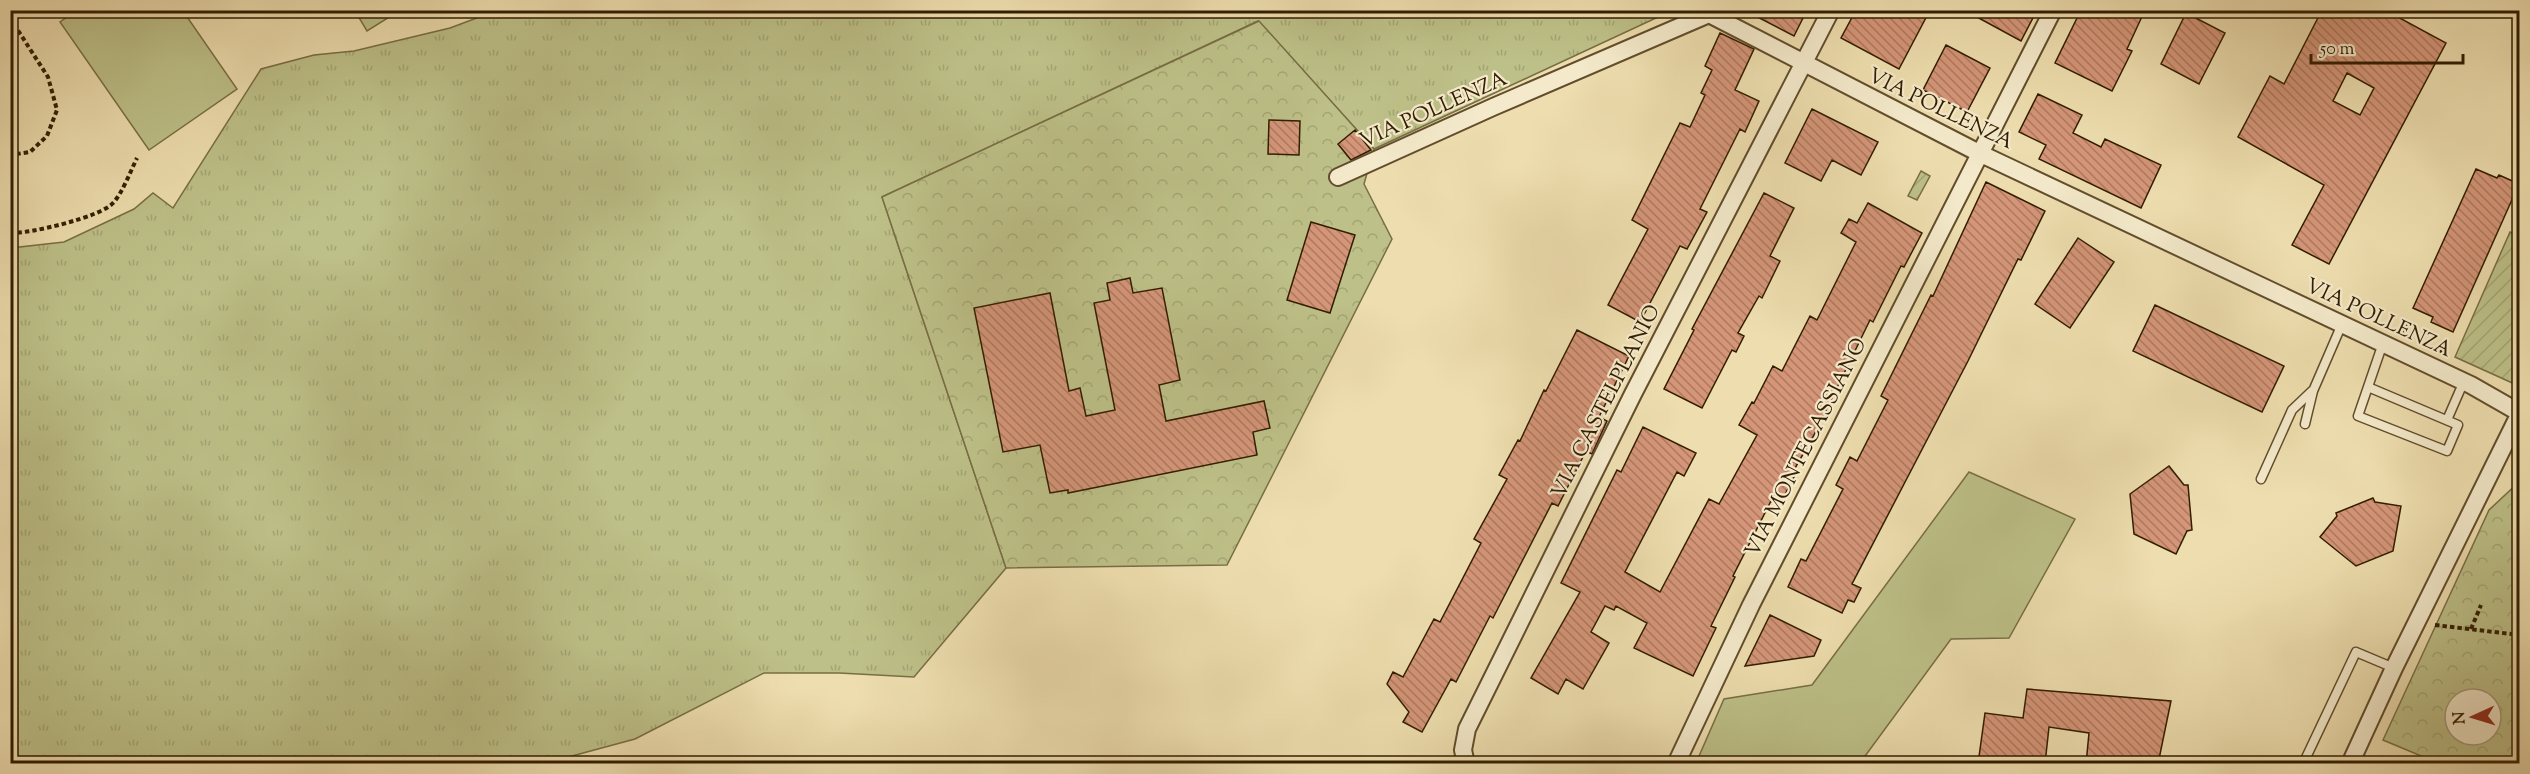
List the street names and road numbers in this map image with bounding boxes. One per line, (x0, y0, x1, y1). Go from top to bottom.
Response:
street label: VIA POLLENZA (1862, 62, 2018, 158)
street label: VIA POLLENZA (1355, 65, 1512, 157)
street label: VIA POLLENZA (2300, 272, 2456, 366)
street label: VIA CASTELPLANIO (1545, 300, 1669, 504)
street label: VIA MONTECASSIANO (1738, 333, 1875, 563)

